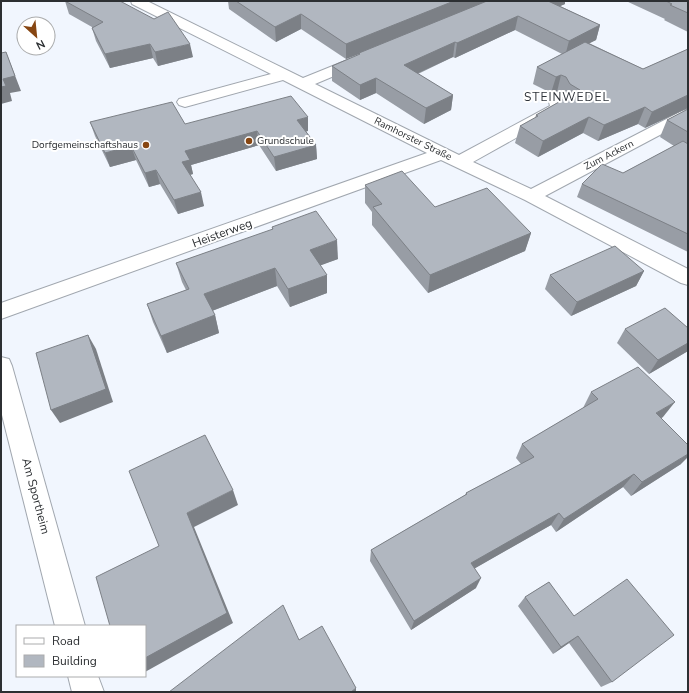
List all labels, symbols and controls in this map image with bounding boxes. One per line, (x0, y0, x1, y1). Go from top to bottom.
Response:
north arrow (16, 16, 56, 56)
text: N (33, 36, 47, 53)
district label: STEINWEDEL (524, 89, 610, 105)
street label: Ramhorster Straße (372, 114, 454, 164)
place label: Grundschule (257, 134, 314, 148)
marker: Grundschule (244, 136, 254, 146)
street label: Zum Ackern (582, 137, 636, 173)
place label: Dorfgemeinschaftshaus (32, 138, 138, 152)
marker: Dorfgemeinschaftshaus (141, 140, 151, 150)
street label: Heisterweg (190, 215, 254, 251)
street label: Am Sportheim (18, 456, 54, 536)
legend (16, 625, 146, 677)
text: Road (52, 633, 80, 649)
text: Building (52, 653, 97, 669)

